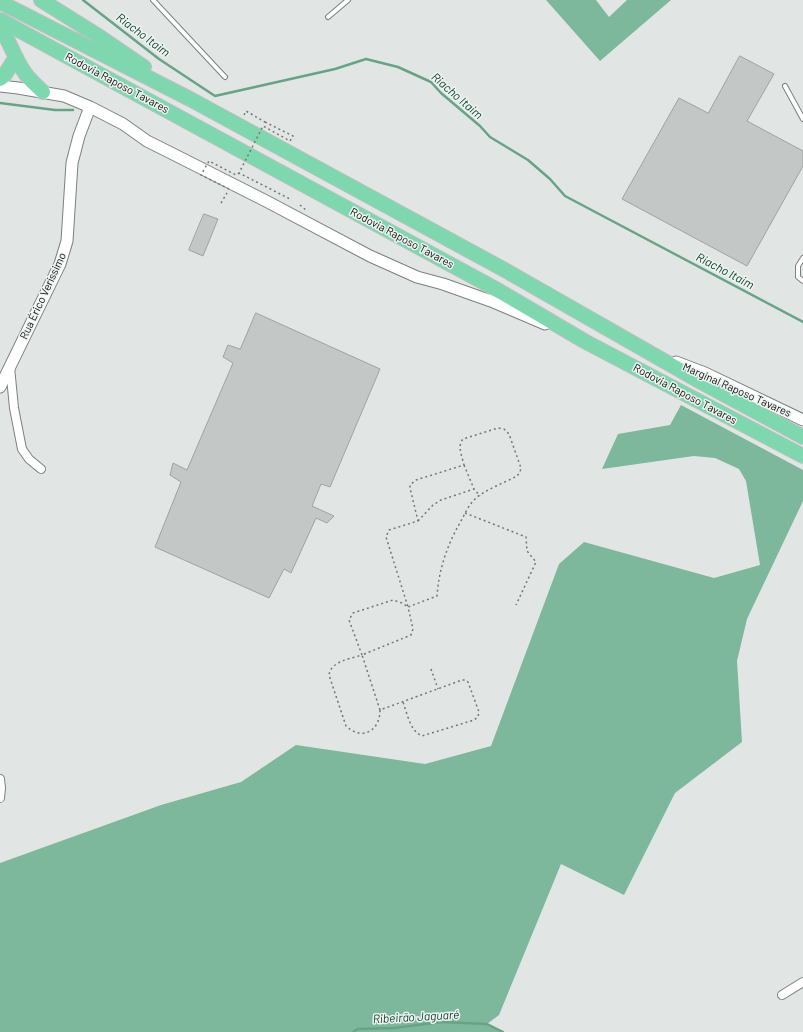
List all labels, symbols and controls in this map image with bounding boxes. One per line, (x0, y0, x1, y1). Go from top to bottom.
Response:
water label: Riacho Itaim (113, 10, 173, 60)
street label: Rodovia Raposo Tavares (63, 50, 171, 116)
water label: Riacho Itaim (428, 70, 486, 122)
street label: Rodovia Raposo Tavares (348, 205, 456, 271)
water label: Riacho Itaim (694, 250, 756, 292)
street label: Rua Érico Veríssimo (17, 251, 69, 341)
street label: Marginal Raposo Tavares (681, 360, 793, 420)
street label: Rodovia Raposo Tavares (631, 361, 739, 427)
water label: Ribeirão Jaguaré (372, 1008, 460, 1026)

